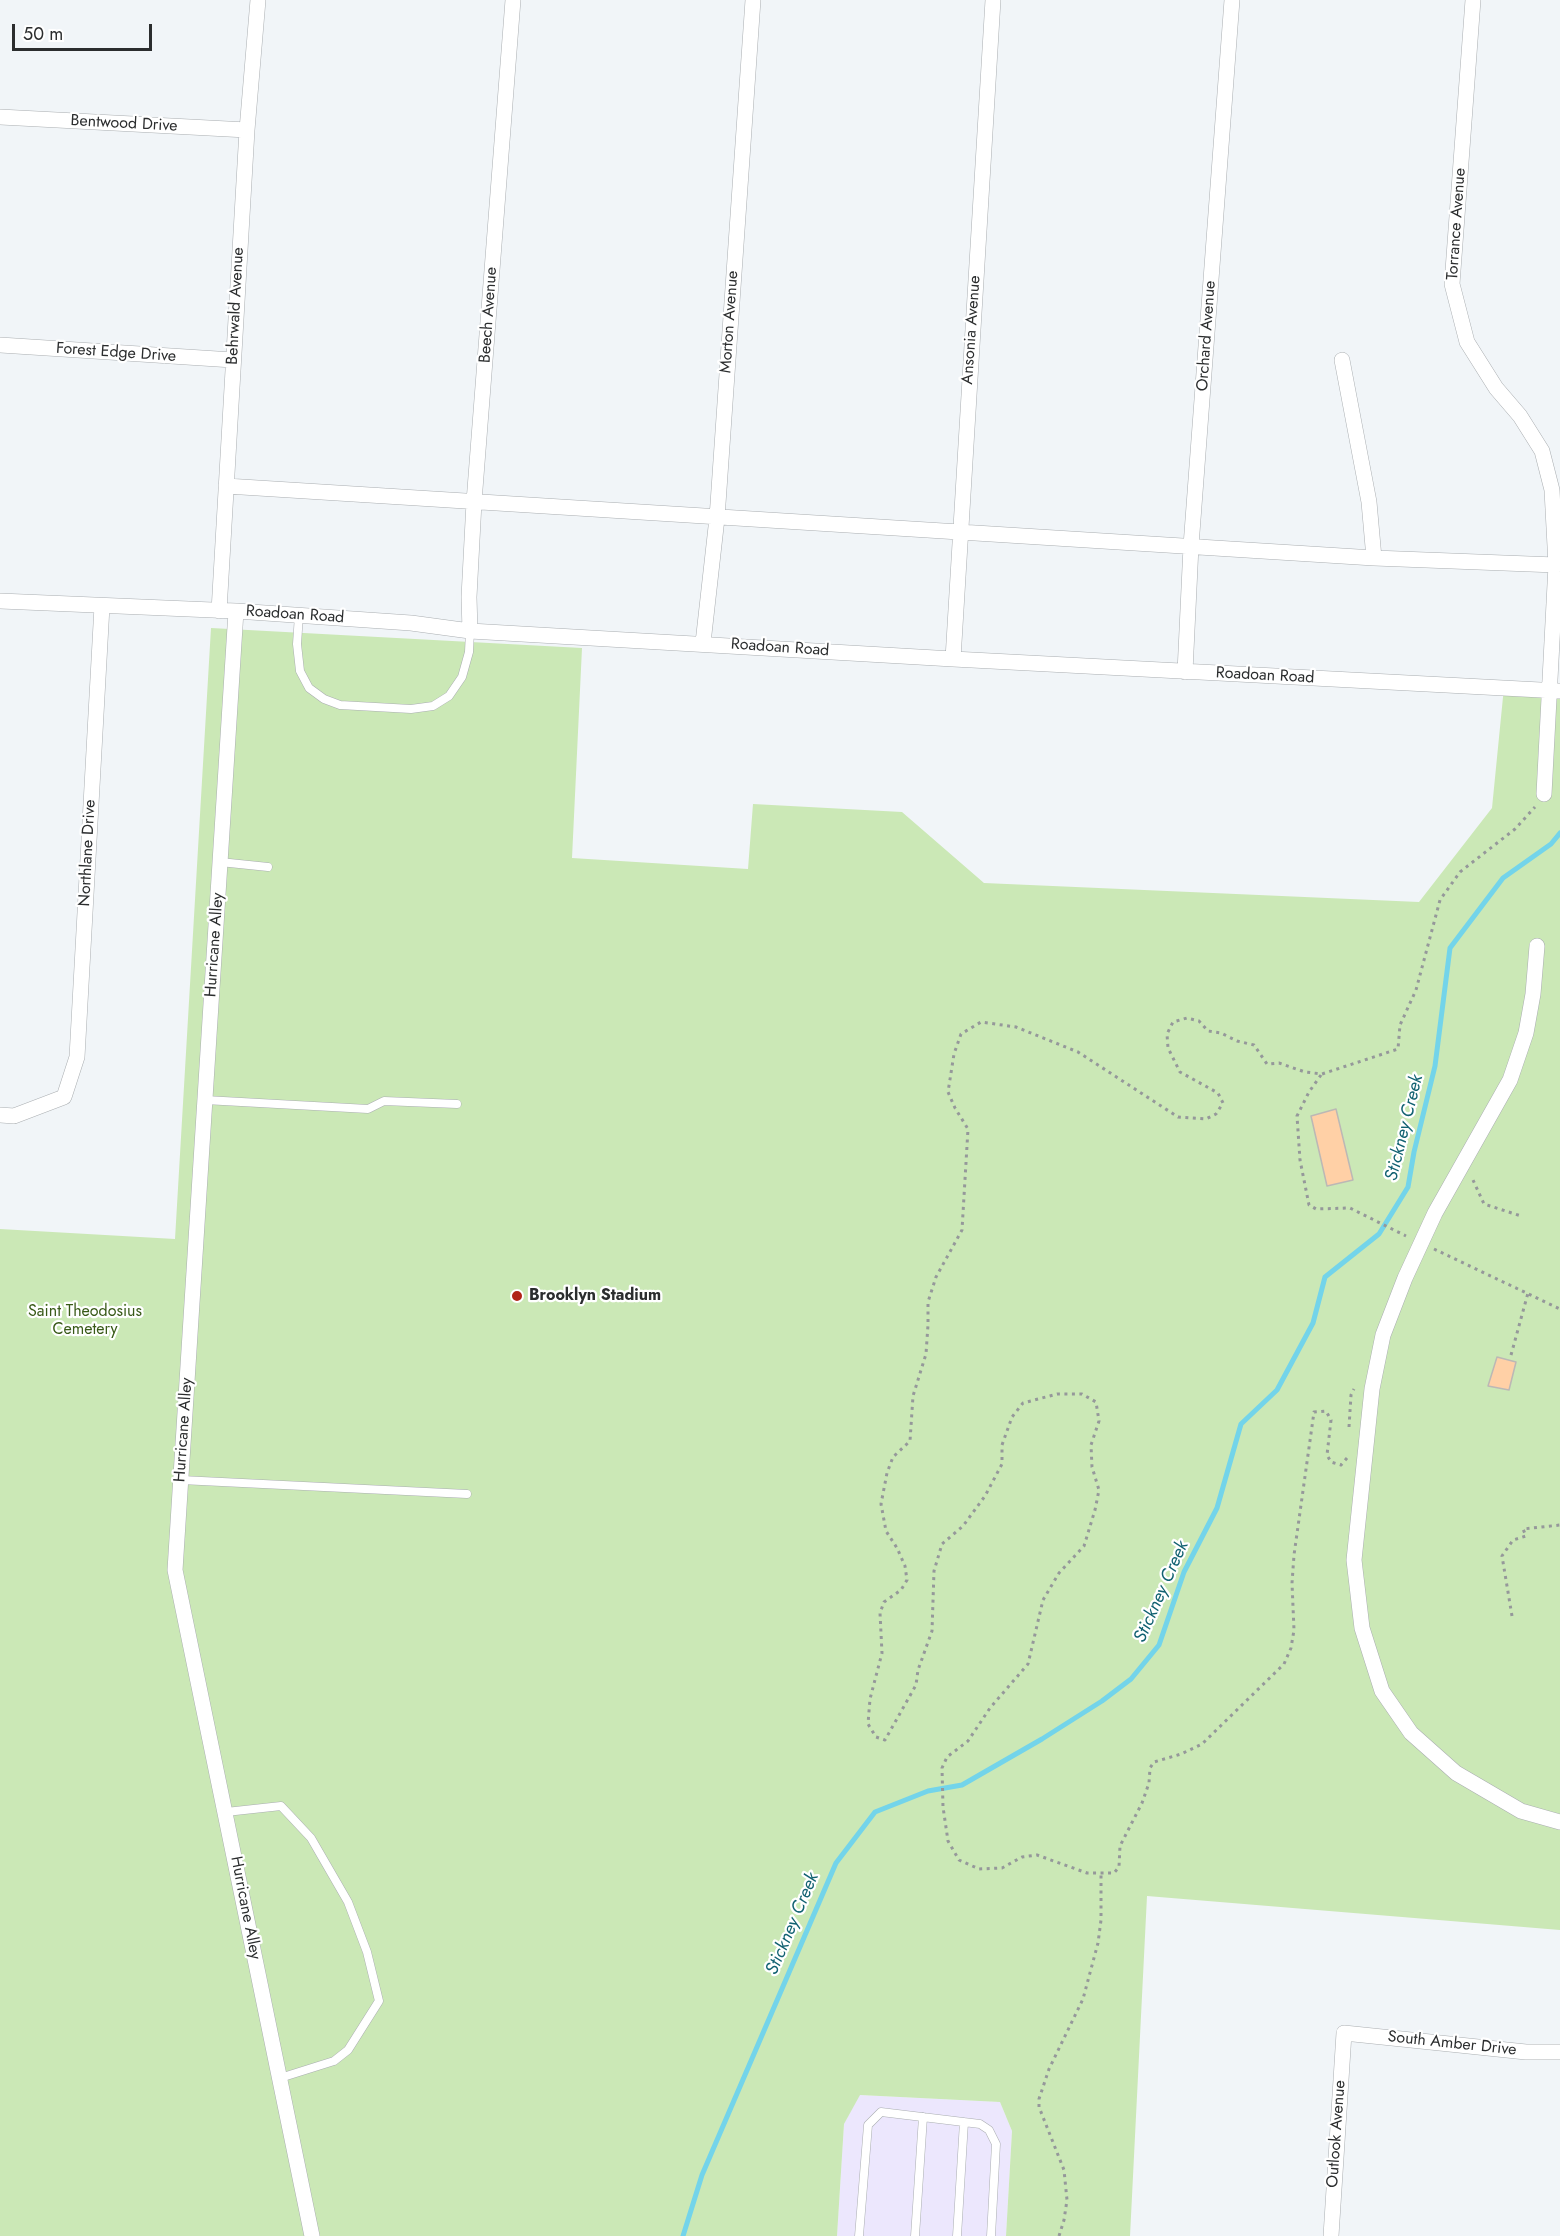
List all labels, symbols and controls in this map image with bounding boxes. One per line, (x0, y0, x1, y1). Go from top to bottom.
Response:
scale bar (15, 12, 154, 50)
text: 50 m (23, 21, 63, 47)
street label: Bentwood Drive (70, 112, 178, 136)
street label: Torrance Avenue (1444, 167, 1470, 281)
street label: Behrwald Avenue (223, 247, 249, 365)
street label: Beech Avenue (476, 266, 502, 364)
street label: Morton Avenue (717, 270, 743, 374)
street label: Ansonia Avenue (959, 275, 985, 385)
street label: Orchard Avenue (1194, 280, 1220, 392)
street label: Forest Edge Drive (55, 339, 177, 367)
street label: Roadoan Road (245, 602, 345, 628)
street label: Roadoan Road (730, 635, 830, 661)
street label: Roadoan Road (1215, 664, 1315, 688)
street label: Northlane Drive (76, 799, 100, 907)
street label: Hurricane Alley (202, 892, 228, 998)
water label: Stickney Creek (1381, 1073, 1429, 1183)
place label: Brooklyn Stadium (529, 1286, 661, 1306)
marker: Brooklyn Stadium (510, 1289, 524, 1303)
park label: Saint Theodosius Cemetery (28, 1302, 142, 1340)
street label: Hurricane Alley (171, 1377, 197, 1483)
water label: Stickney Creek (1130, 1538, 1194, 1646)
street label: Hurricane Alley (226, 1855, 264, 1961)
water label: Stickney Creek (762, 1870, 824, 1978)
street label: South Amber Drive (1387, 2028, 1517, 2060)
street label: Outlook Avenue (1324, 2080, 1350, 2188)

